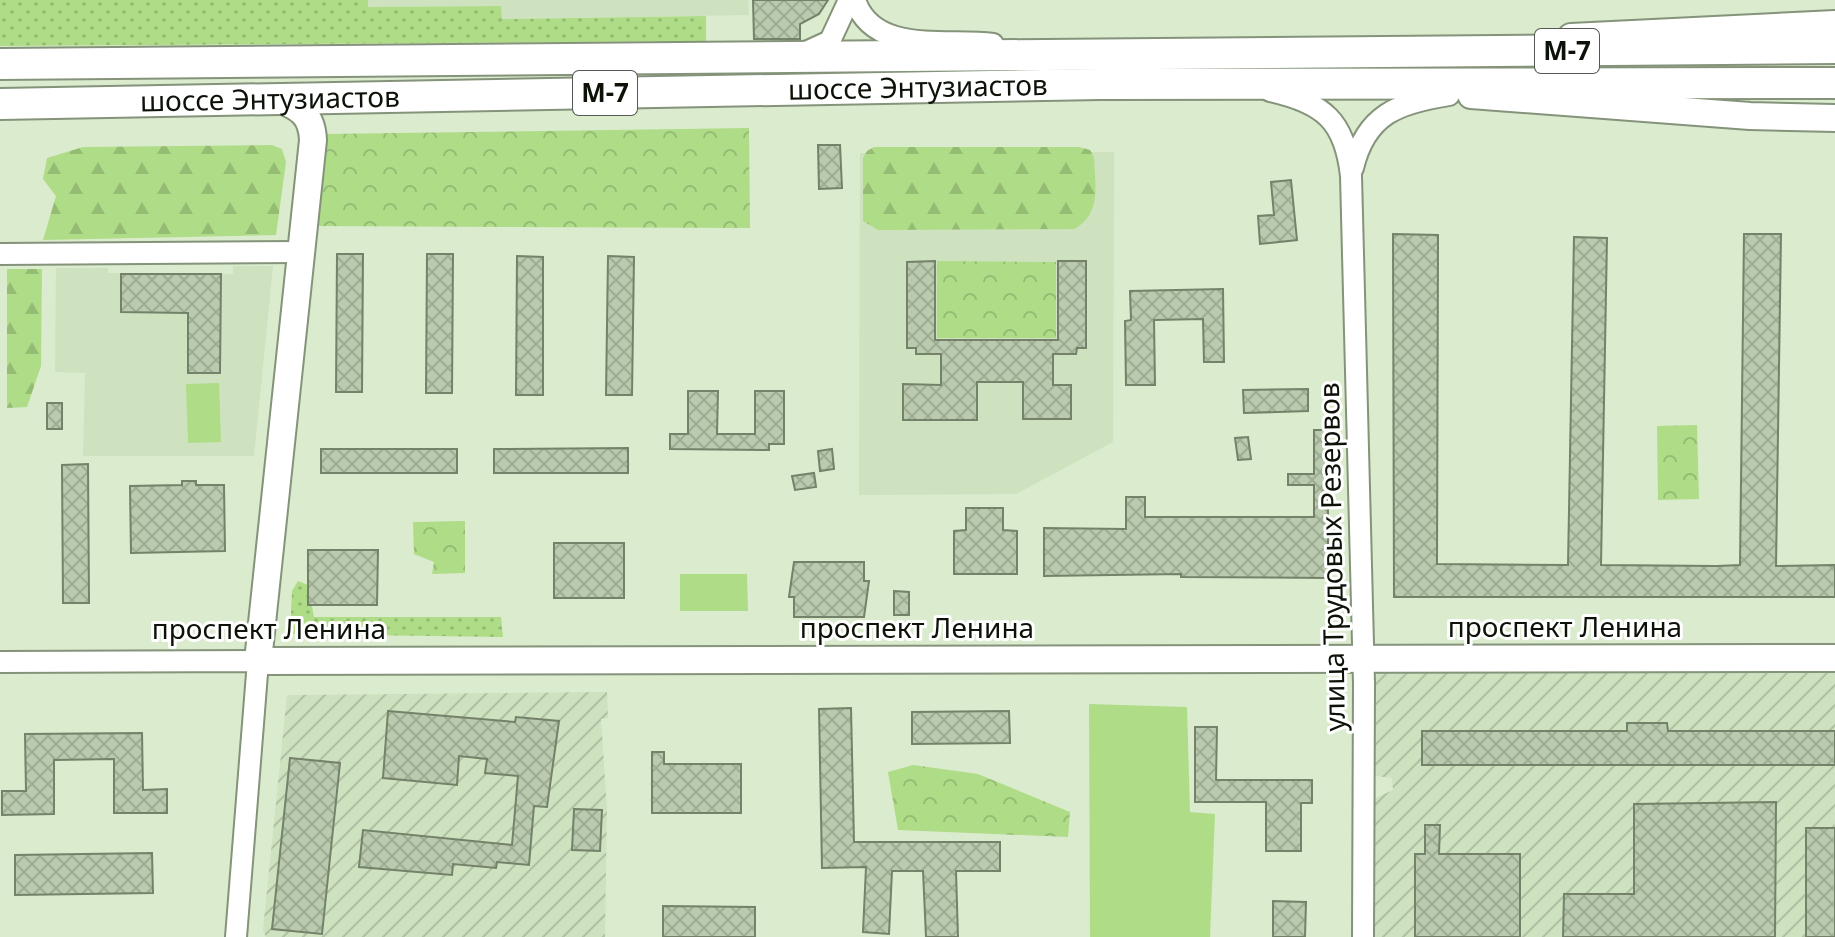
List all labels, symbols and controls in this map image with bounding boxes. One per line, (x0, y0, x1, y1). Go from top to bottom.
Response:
road number: М-7 (1535, 29, 1599, 73)
street label: шоссе Энтузиастов (788, 65, 1048, 108)
road number: М-7 (573, 71, 637, 115)
street label: шоссе Энтузиастов (140, 77, 400, 119)
street label: улица Трудовых Резервов (1309, 382, 1353, 732)
street label: проспект Ленина (1448, 607, 1682, 645)
street label: проспект Ленина (800, 608, 1034, 646)
street label: проспект Ленина (152, 609, 386, 647)

